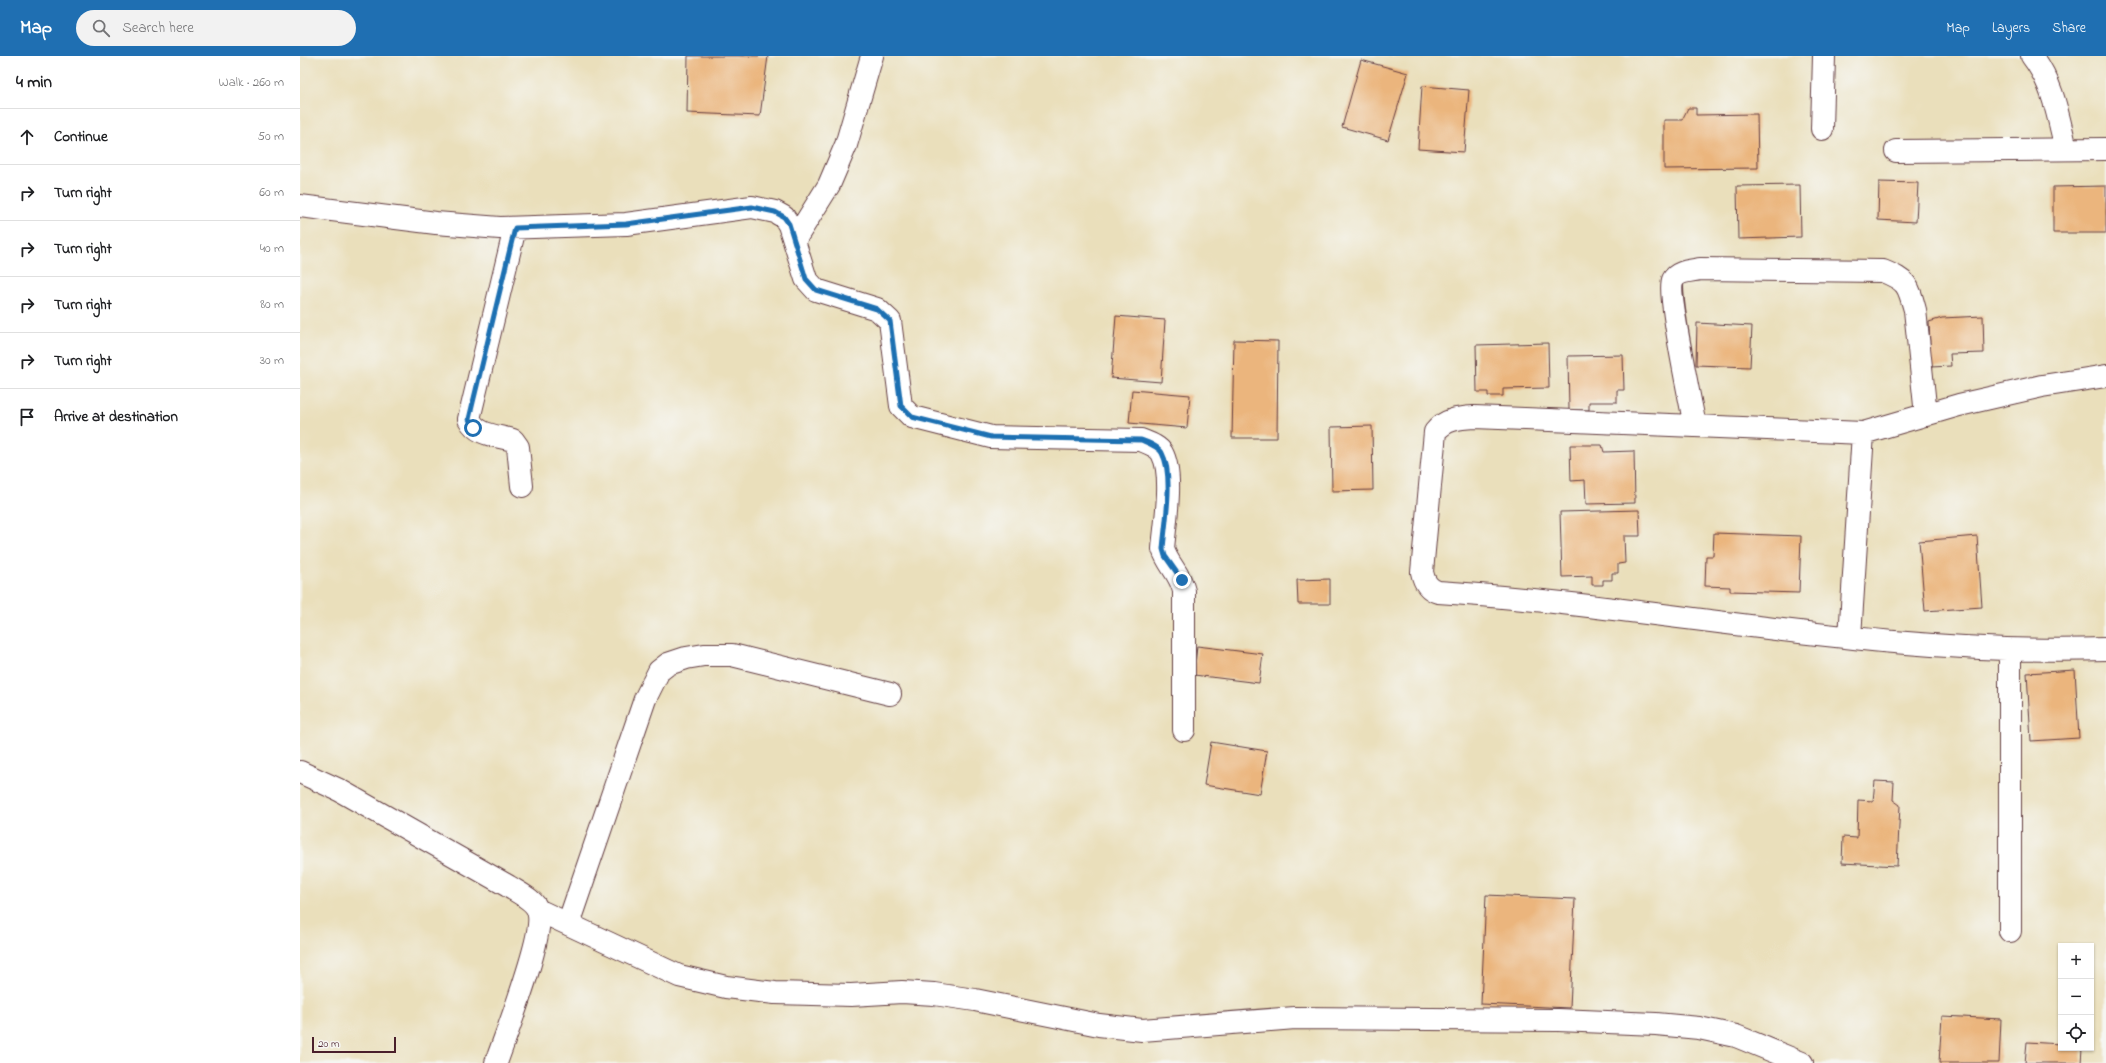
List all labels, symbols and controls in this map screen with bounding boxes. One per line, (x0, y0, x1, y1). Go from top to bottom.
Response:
search box (76, 10, 356, 46)
text: Map (20, 15, 52, 42)
icon: search (90, 17, 112, 39)
text: Search here (122, 17, 194, 39)
text: Map (1946, 18, 1970, 39)
text: Layers (1992, 18, 2030, 39)
text: Share (2052, 18, 2086, 39)
text: 4 min (16, 70, 52, 95)
text: Walk · 260 m (219, 73, 284, 92)
icon: ahead (16, 126, 38, 148)
text: Continue (54, 126, 108, 148)
text: 50 m (258, 127, 284, 146)
icon: right (16, 182, 38, 204)
text: Turn right (54, 182, 112, 204)
text: 60 m (259, 183, 284, 202)
icon: right (16, 238, 38, 260)
text: Turn right (54, 238, 112, 260)
text: 40 m (260, 239, 284, 258)
icon: right (16, 294, 38, 316)
text: Turn right (54, 294, 112, 316)
text: 80 m (260, 295, 284, 314)
icon: right (16, 350, 38, 372)
text: Turn right (54, 350, 112, 372)
text: 30 m (260, 351, 284, 370)
icon: arrive (16, 406, 38, 428)
text: Arrive at destination (54, 406, 178, 428)
route start (464, 419, 482, 437)
route end (1173, 571, 1191, 589)
map controls (2058, 943, 2094, 1051)
button: + (2058, 943, 2094, 979)
button: − (2058, 979, 2094, 1015)
button: locate (2058, 1015, 2094, 1051)
scale bar (312, 1035, 396, 1054)
text: 20 m (318, 1036, 340, 1052)

